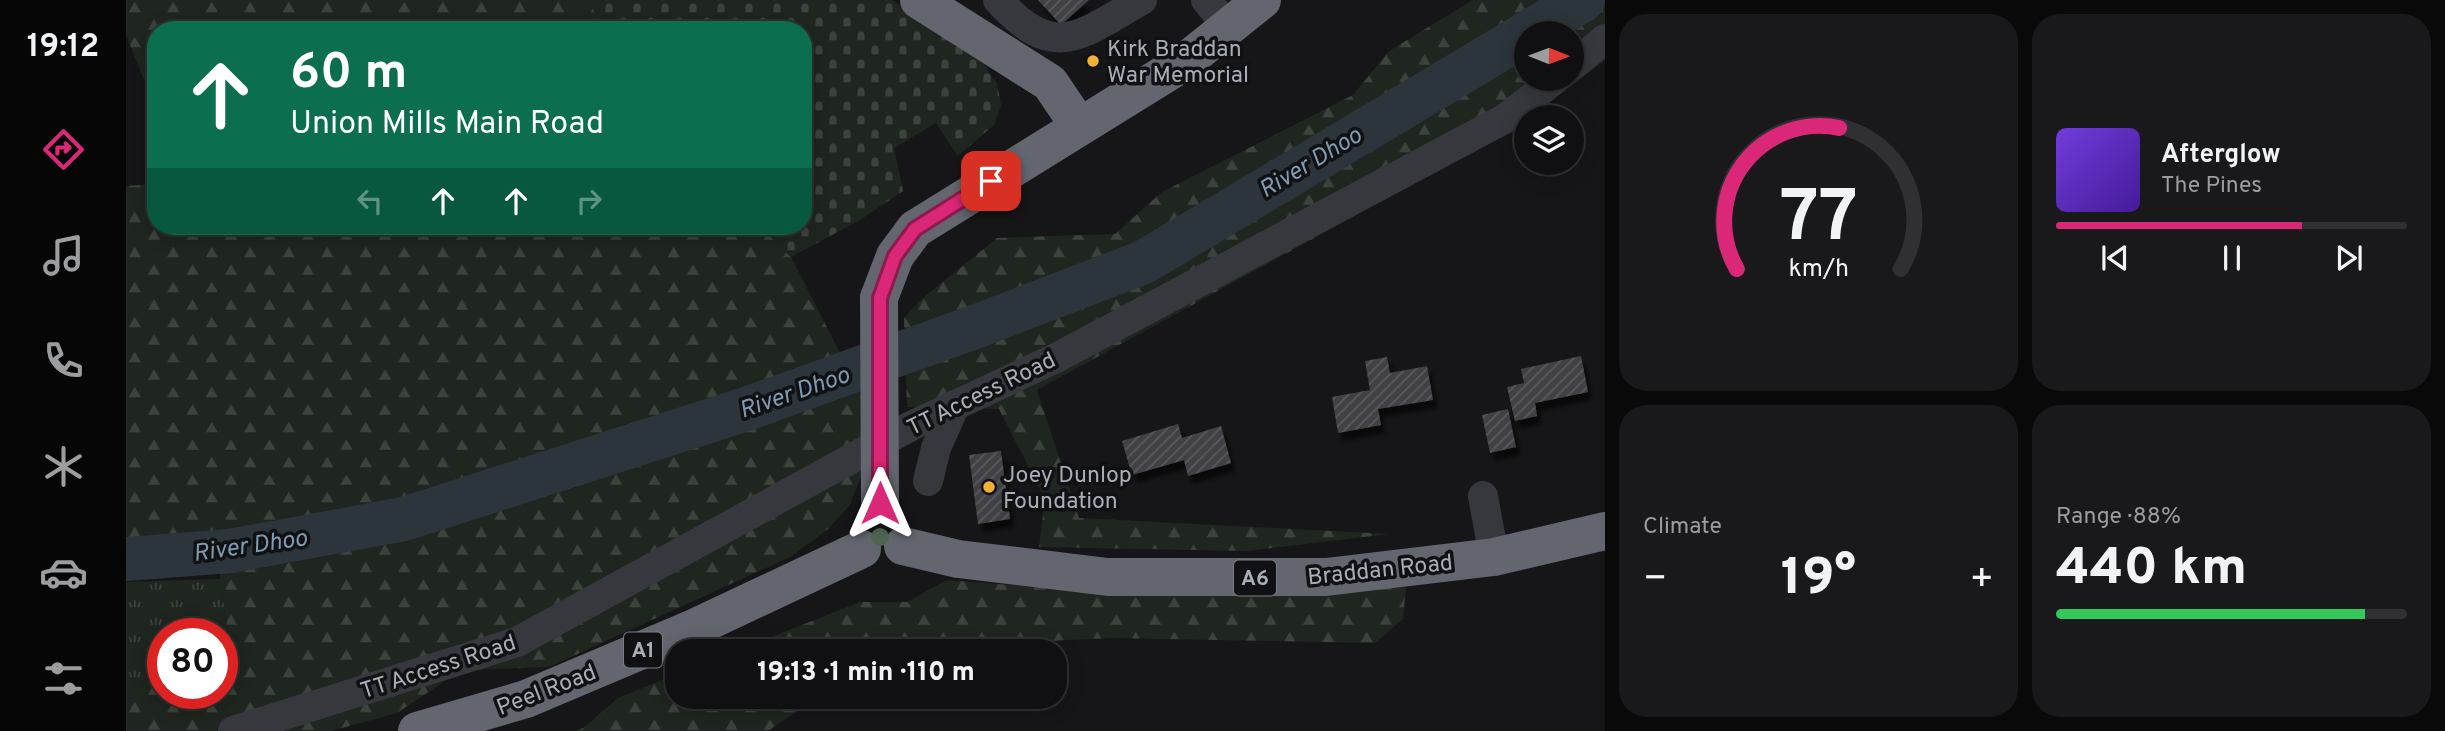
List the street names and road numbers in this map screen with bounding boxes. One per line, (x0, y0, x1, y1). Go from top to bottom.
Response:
street label: TT Access Road (903, 347, 1061, 444)
street label: Braddan Road (1306, 549, 1454, 594)
road number: A6 (1234, 560, 1276, 596)
street label: TT Access Road (357, 630, 520, 707)
road number: A1 (624, 632, 662, 668)
street label: Peel Road (493, 659, 601, 724)

